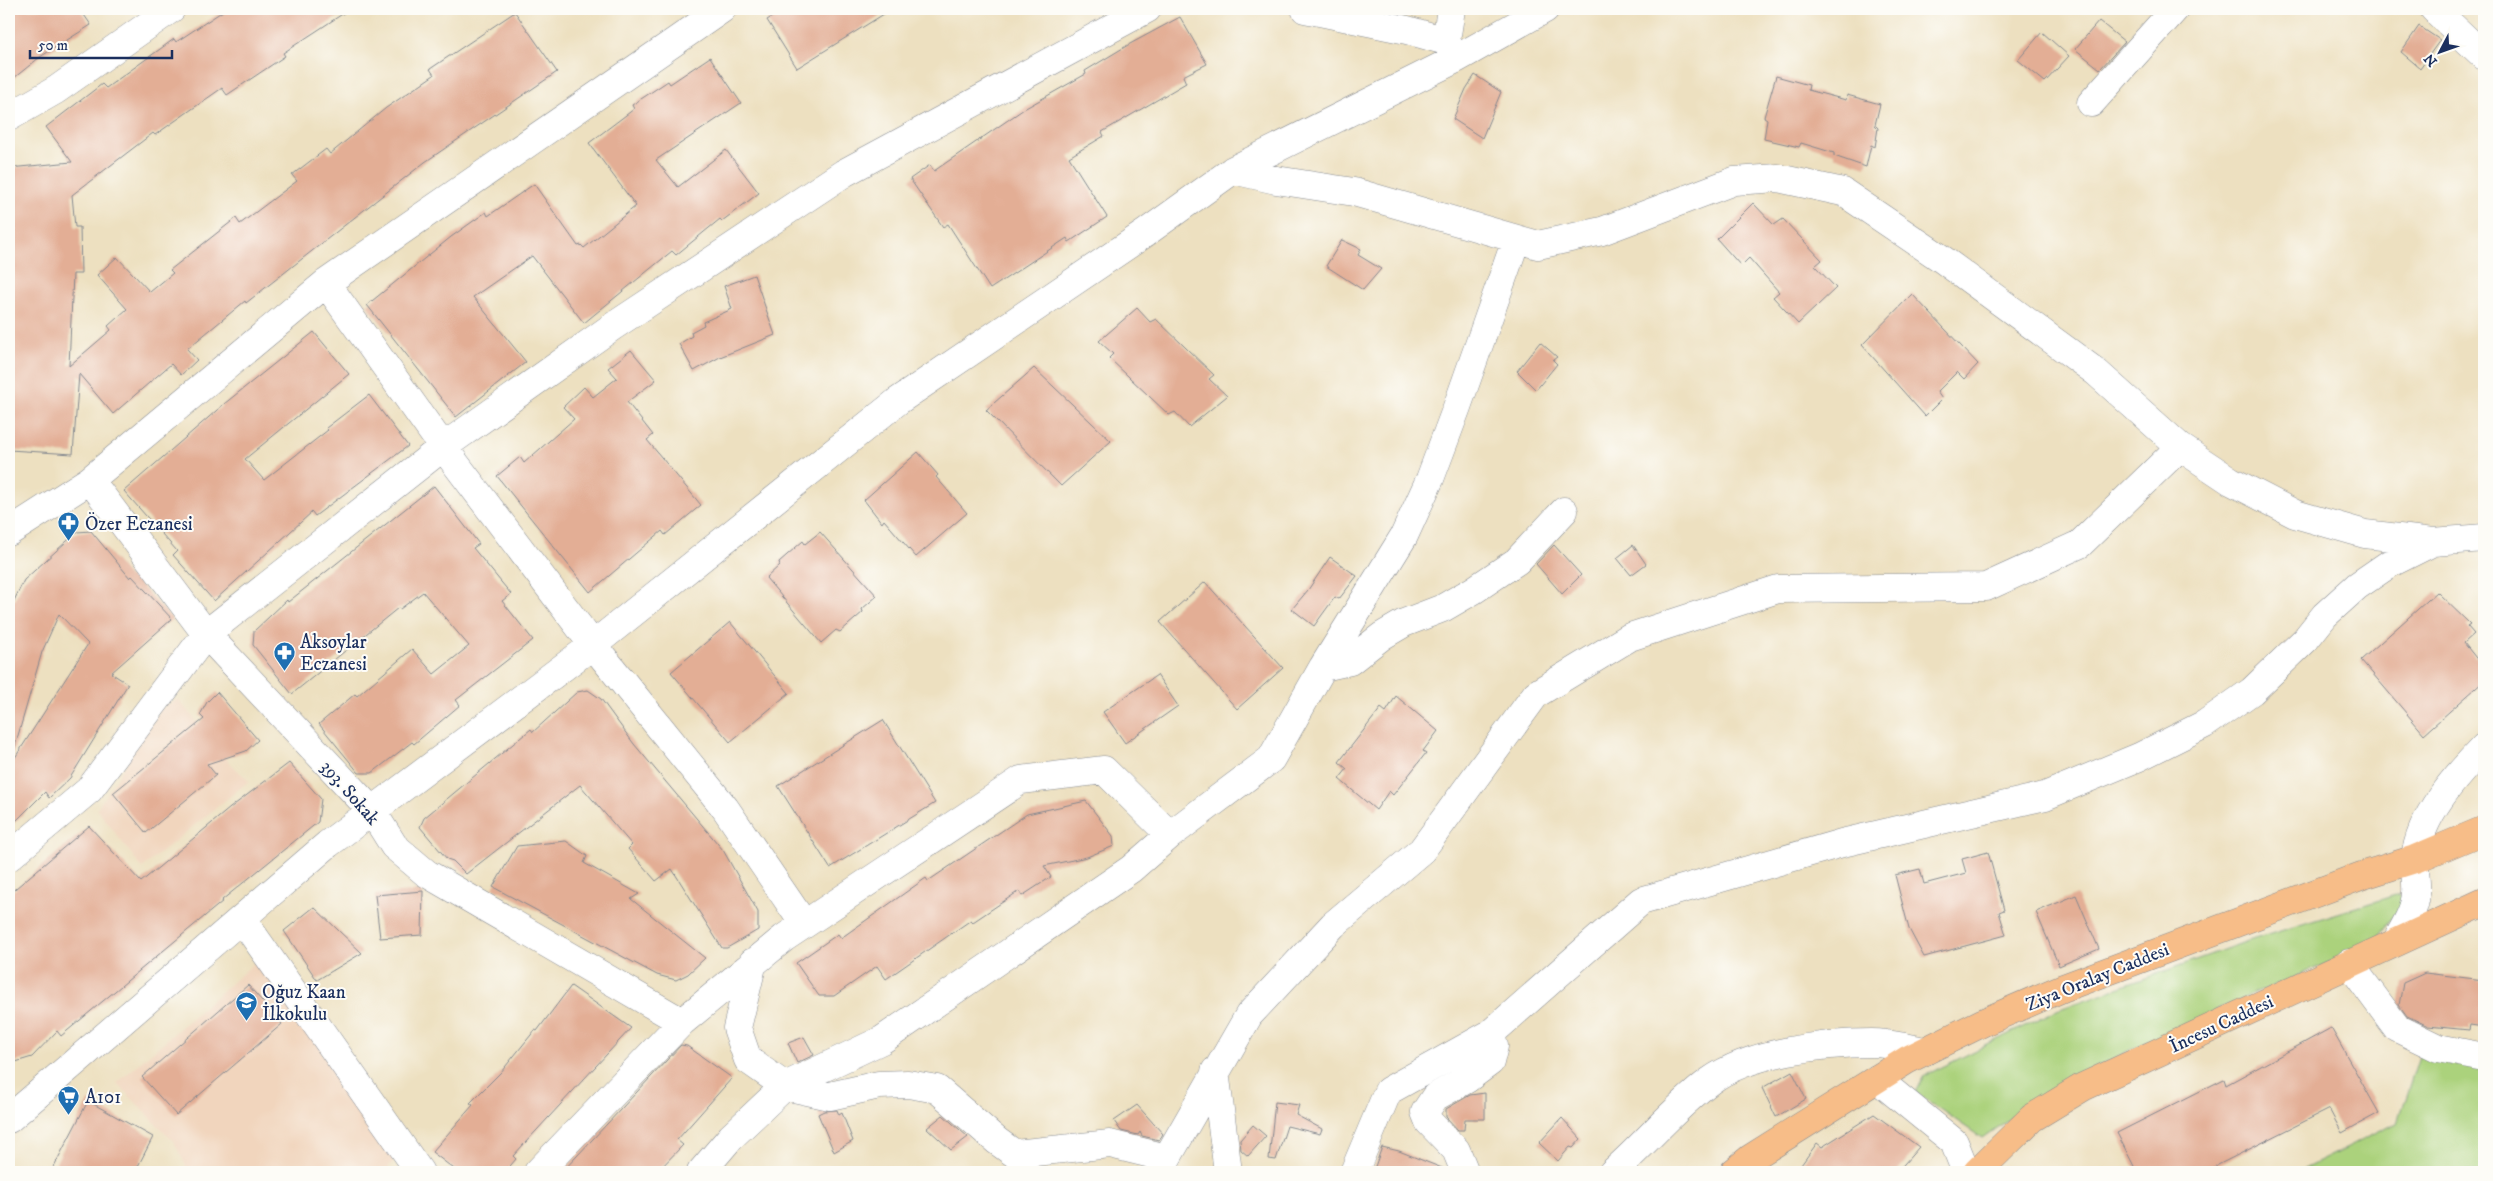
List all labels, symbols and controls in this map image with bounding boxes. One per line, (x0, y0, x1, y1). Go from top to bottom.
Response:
scale bar (30, 28, 172, 60)
north arrow (2416, 28, 2466, 78)
text: 50 m (38, 36, 68, 55)
text: N (2420, 49, 2442, 70)
pharmacy icon: Özer Eczanesi (57, 511, 81, 542)
place label: Özer Eczanesi (85, 512, 193, 536)
place label: Aksoylar Eczanesi (300, 631, 367, 676)
pharmacy icon: Aksoylar Eczanesi (272, 640, 296, 671)
street label: 393. Sokak (316, 756, 385, 831)
street label: Ziya Oralay Caddesi (2023, 938, 2173, 1017)
place label: Oğuz Kaan İlkokulu (262, 981, 346, 1026)
street label: İncesu Caddesi (2166, 989, 2277, 1058)
school or university icon: Oğuz Kaan İlkokulu (234, 990, 258, 1021)
supermarket icon: A101 (57, 1084, 81, 1115)
place label: A101 (85, 1086, 121, 1109)

